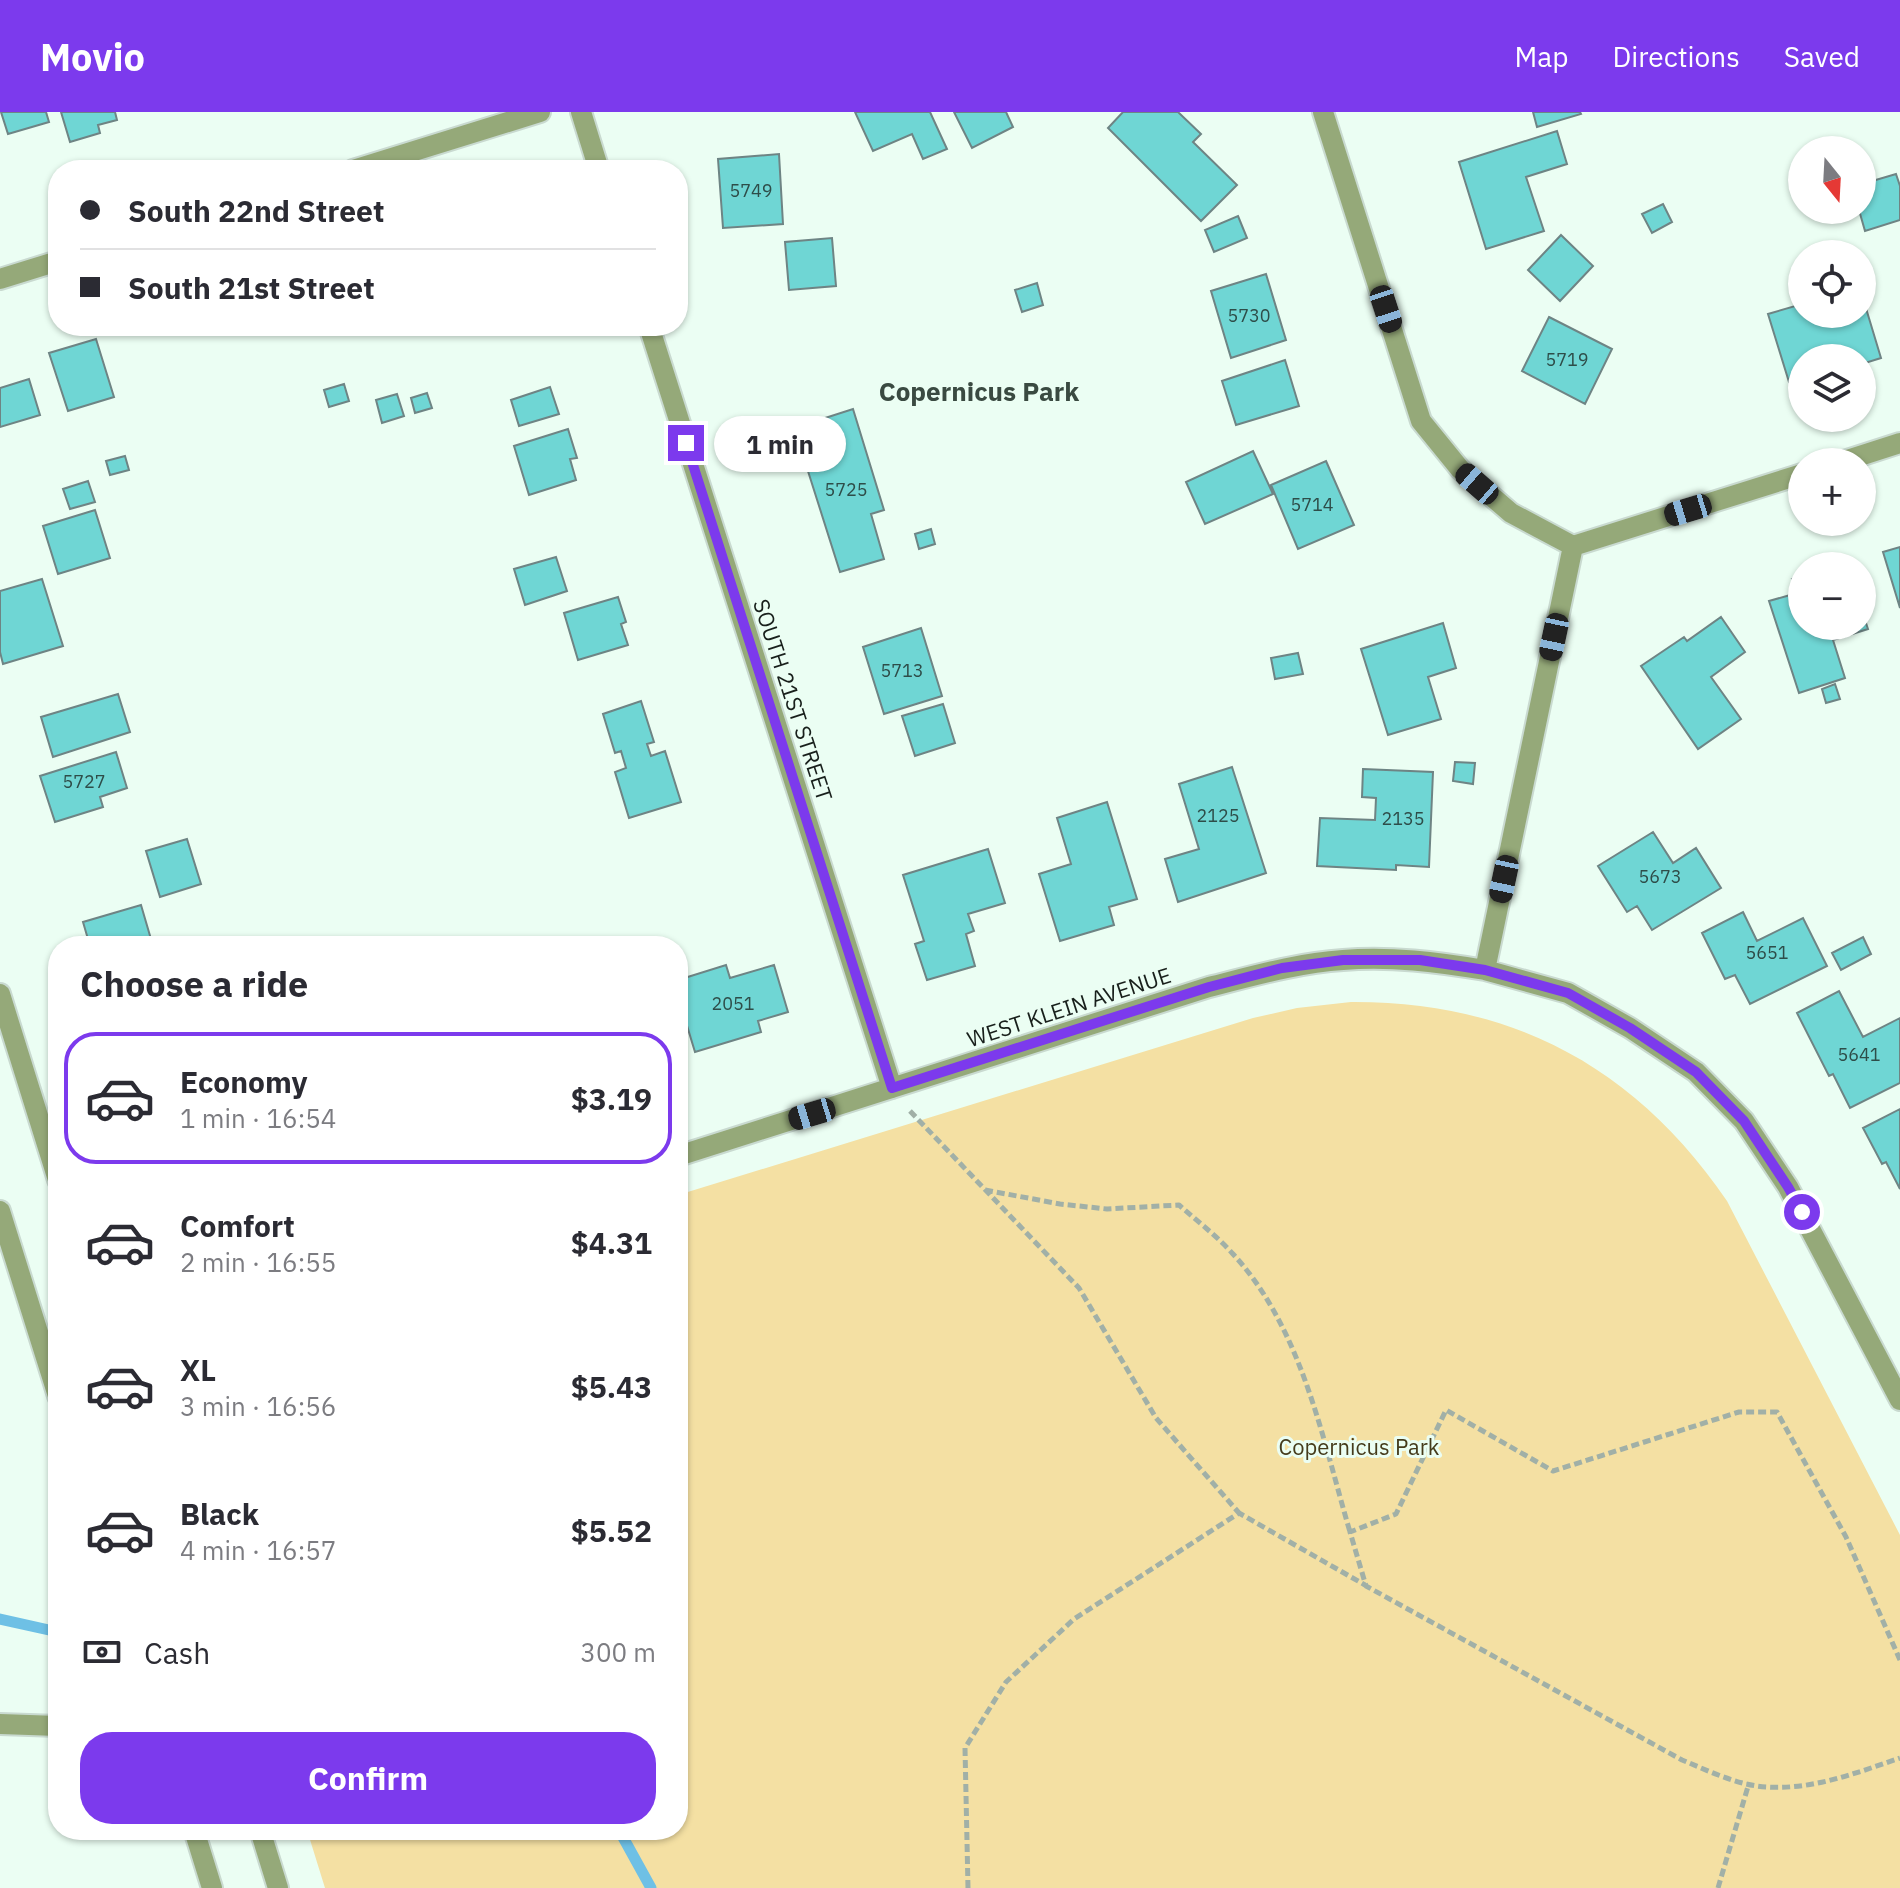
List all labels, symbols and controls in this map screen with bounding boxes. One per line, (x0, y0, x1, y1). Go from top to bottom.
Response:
text: Movio (40, 32, 145, 81)
text: Map (1514, 38, 1568, 75)
text: Directions (1612, 38, 1740, 75)
text: Saved (1784, 38, 1860, 75)
north arrow (1788, 136, 1876, 224)
map controls (1788, 136, 1876, 640)
house number: 5749 (729, 179, 773, 202)
text: South 22nd Street (128, 191, 384, 230)
button: locate (1788, 240, 1876, 328)
text: South 21st Street (128, 268, 375, 307)
car (1367, 282, 1405, 336)
house number: 5730 (1227, 304, 1271, 327)
button: layers (1788, 344, 1876, 432)
house number: 5719 (1545, 348, 1589, 371)
district label: Copernicus Park (879, 374, 1079, 408)
callout: 1 min (714, 415, 846, 471)
route end (668, 425, 704, 461)
text: 1 min (746, 427, 814, 461)
button: + (1788, 448, 1876, 536)
car (1451, 459, 1503, 509)
house number: 5725 (824, 478, 868, 501)
car (1662, 492, 1714, 528)
house number: 5714 (1290, 493, 1334, 516)
button: − (1788, 552, 1876, 640)
street label: SOUTH 21ST STREET (747, 595, 840, 805)
car (1537, 611, 1571, 663)
house number: 5713 (880, 659, 924, 682)
house number: 5727 (62, 770, 106, 793)
house number: 2125 (1196, 804, 1240, 827)
house number: 2135 (1381, 807, 1425, 830)
car (1487, 853, 1521, 905)
house number: 5673 (1638, 865, 1682, 888)
house number: 5651 (1745, 941, 1789, 964)
text: Choose a ride (80, 960, 308, 1007)
street label: WEST KLEIN AVENUE (963, 960, 1175, 1053)
house number: 2051 (711, 992, 755, 1015)
house number: 5641 (1837, 1043, 1881, 1066)
icon: car (84, 1062, 156, 1134)
text: Economy (180, 1062, 308, 1101)
text: $3.19 (571, 1079, 652, 1118)
car (786, 1096, 838, 1132)
text: 1 min · 16:54 (180, 1101, 336, 1135)
route start (1784, 1194, 1820, 1230)
icon: car (84, 1206, 156, 1278)
text: Comfort (180, 1206, 295, 1245)
text: $4.31 (571, 1223, 652, 1262)
text: 2 min · 16:55 (180, 1245, 336, 1279)
icon: car (84, 1350, 156, 1422)
text: XL (180, 1350, 216, 1389)
text: $5.43 (571, 1367, 652, 1406)
text: 3 min · 16:56 (180, 1389, 336, 1423)
park label: Copernicus Park (1279, 1432, 1440, 1461)
icon: car (84, 1494, 156, 1566)
text: Black (180, 1494, 259, 1533)
text: $5.52 (571, 1511, 652, 1550)
text: 4 min · 16:57 (180, 1533, 336, 1567)
icon: cash (80, 1630, 124, 1674)
text: Cash (144, 1633, 210, 1672)
text: 300 m (580, 1635, 656, 1669)
button: Confirm (80, 1732, 656, 1824)

